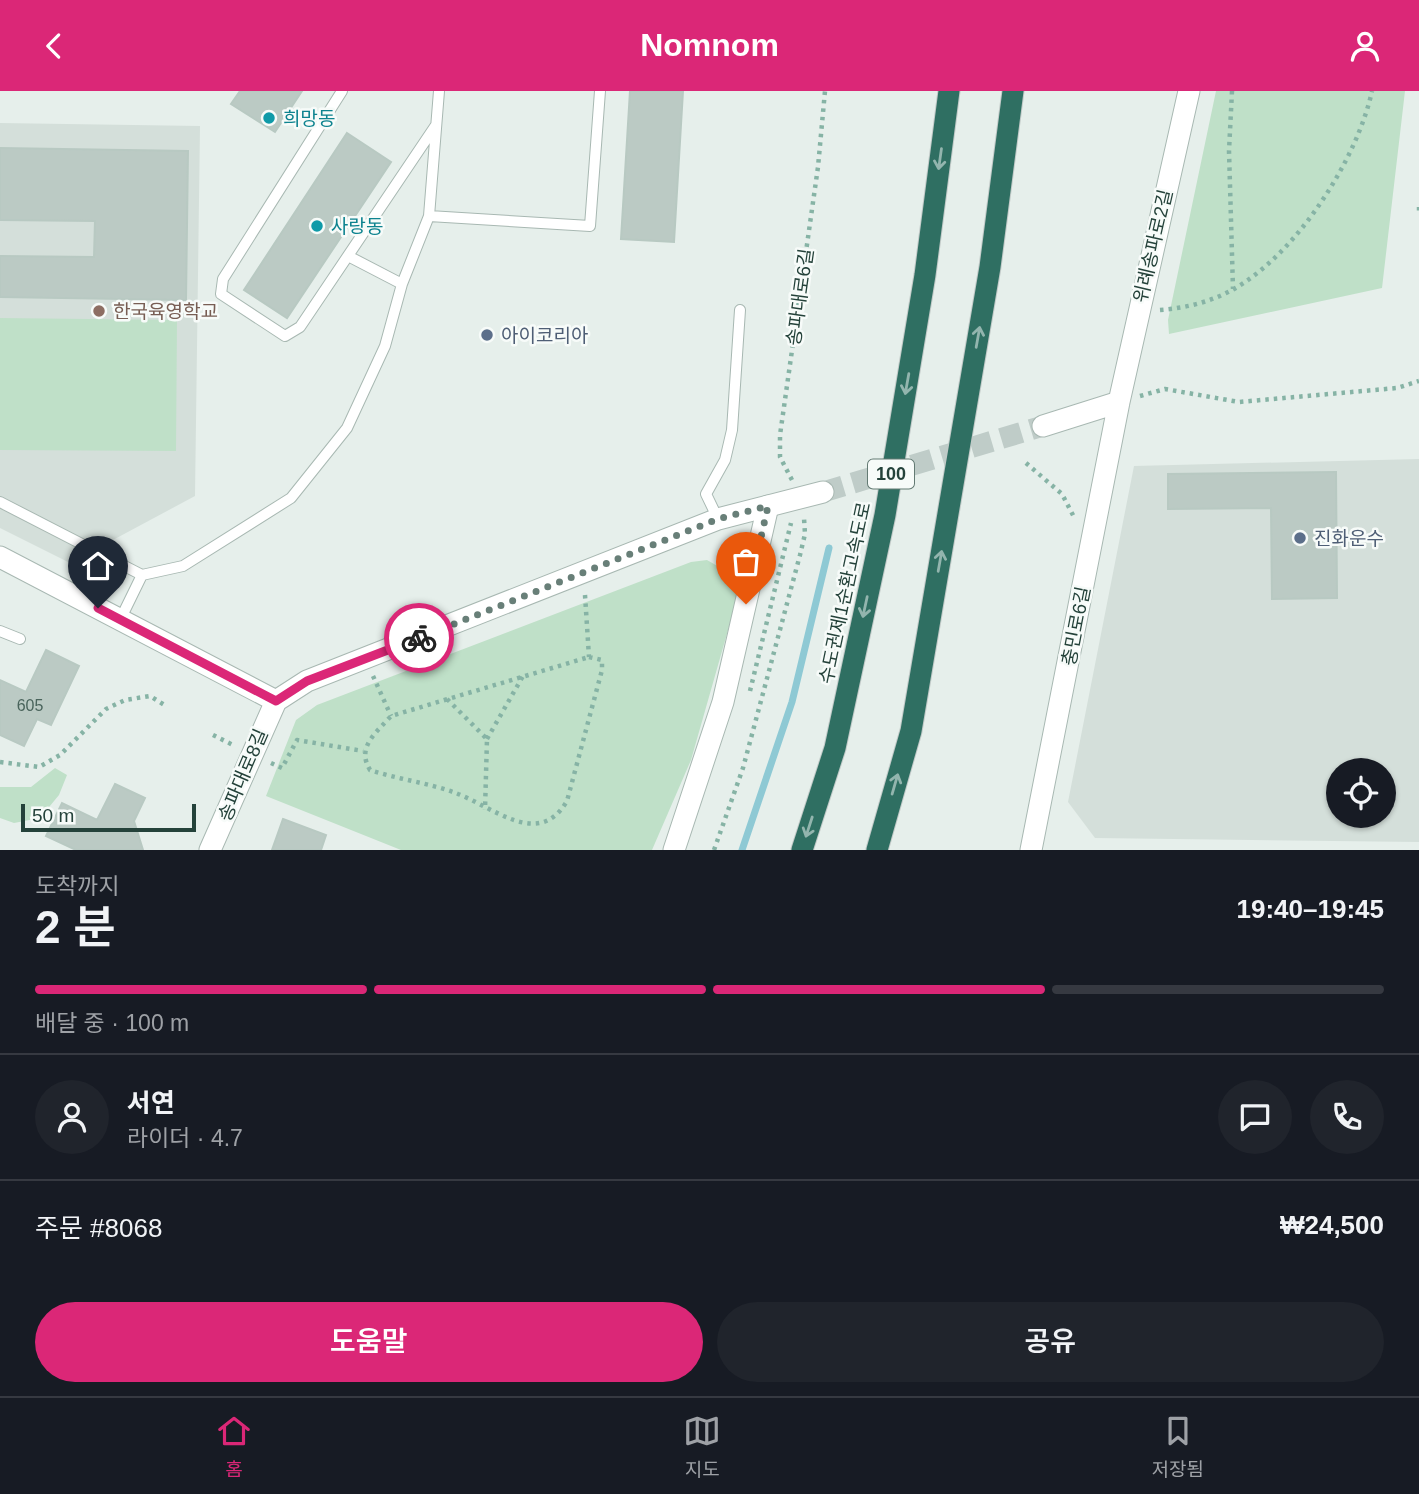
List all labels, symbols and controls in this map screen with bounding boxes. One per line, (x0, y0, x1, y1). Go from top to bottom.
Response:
icon: back (35, 27, 73, 65)
text: Nomnom (640, 27, 779, 63)
icon: person (1346, 27, 1384, 65)
place label: 희망동 (283, 108, 335, 129)
marker: 희망동 (261, 110, 277, 126)
one-way arrow (934, 147, 947, 170)
street label: 위례송파로2길 (1130, 187, 1176, 305)
place label: 사랑동 (331, 216, 383, 237)
marker: 사랑동 (309, 218, 325, 234)
street label: 송파대로6길 (783, 247, 817, 347)
place label: 한국육영학교 (113, 301, 218, 322)
marker: 한국육영학교 (91, 303, 107, 319)
place label: 아이코리아 (501, 325, 588, 346)
one-way arrow (972, 326, 985, 349)
marker: 아이코리아 (479, 327, 495, 343)
one-way arrow (900, 372, 913, 395)
road number: 100 (868, 459, 914, 489)
street label: 수도권제1순환고속도로 (815, 500, 875, 686)
place label: 진화운수 (1314, 528, 1384, 549)
marker: 진화운수 (1292, 530, 1308, 546)
pin (716, 532, 776, 604)
pin (68, 536, 128, 608)
icon: bag (727, 543, 765, 581)
icon: home (79, 547, 117, 585)
one-way arrow (934, 551, 947, 573)
street label: 충민로6길 (1058, 584, 1094, 668)
one-way arrow (858, 595, 872, 618)
courier (384, 603, 454, 673)
icon: bike (400, 619, 438, 657)
house number: 605 (17, 697, 43, 714)
street label: 송파대로8길 (214, 726, 272, 824)
map controls (1326, 758, 1396, 828)
button: locate (1326, 758, 1396, 828)
one-way arrow (890, 774, 903, 796)
scale bar (21, 801, 196, 833)
text: 50 m (32, 805, 74, 826)
one-way arrow (802, 816, 815, 838)
text: 도착까지 (35, 873, 120, 899)
text: 19:40–19:45 (1237, 894, 1384, 924)
text: 2 분 (35, 901, 116, 953)
text: 배달 중 · 100 m (35, 1010, 189, 1036)
button: person (35, 1080, 109, 1154)
button: chat (1218, 1080, 1292, 1154)
button: phone (1310, 1080, 1384, 1154)
text: 서연 (127, 1088, 175, 1118)
text: 라이더 · 4.7 (127, 1125, 243, 1151)
text: ₩24,500 (1280, 1210, 1384, 1240)
text: 주문 #8068 (35, 1213, 162, 1243)
button: 도움말 (35, 1302, 703, 1382)
button: 공유 (717, 1302, 1384, 1382)
tab: 홈 (215, 1412, 253, 1481)
tab: 지도 (683, 1412, 721, 1481)
tab: 저장됨 (1151, 1412, 1204, 1481)

